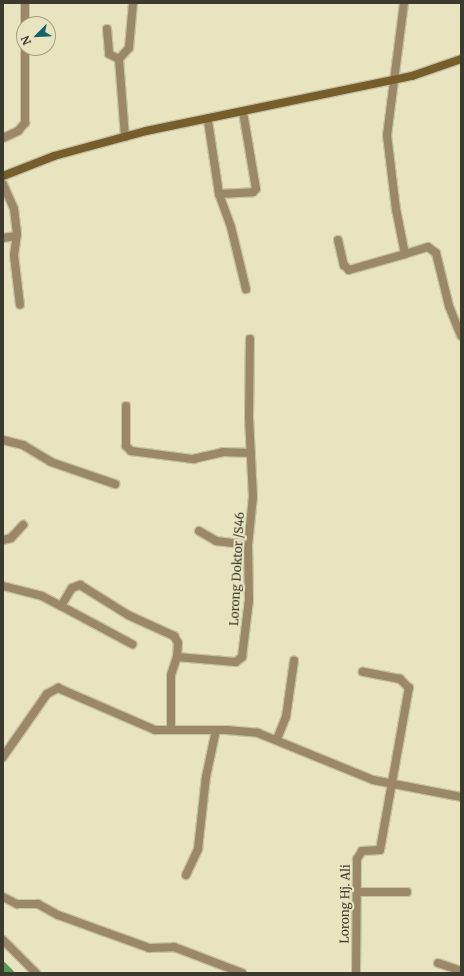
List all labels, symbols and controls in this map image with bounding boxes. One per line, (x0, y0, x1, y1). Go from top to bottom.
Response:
north arrow (16, 16, 56, 56)
text: N (18, 34, 34, 47)
street label: Lorong Doktor /S46 (227, 512, 247, 626)
street label: Lorong Hj. Ali (337, 864, 353, 944)

